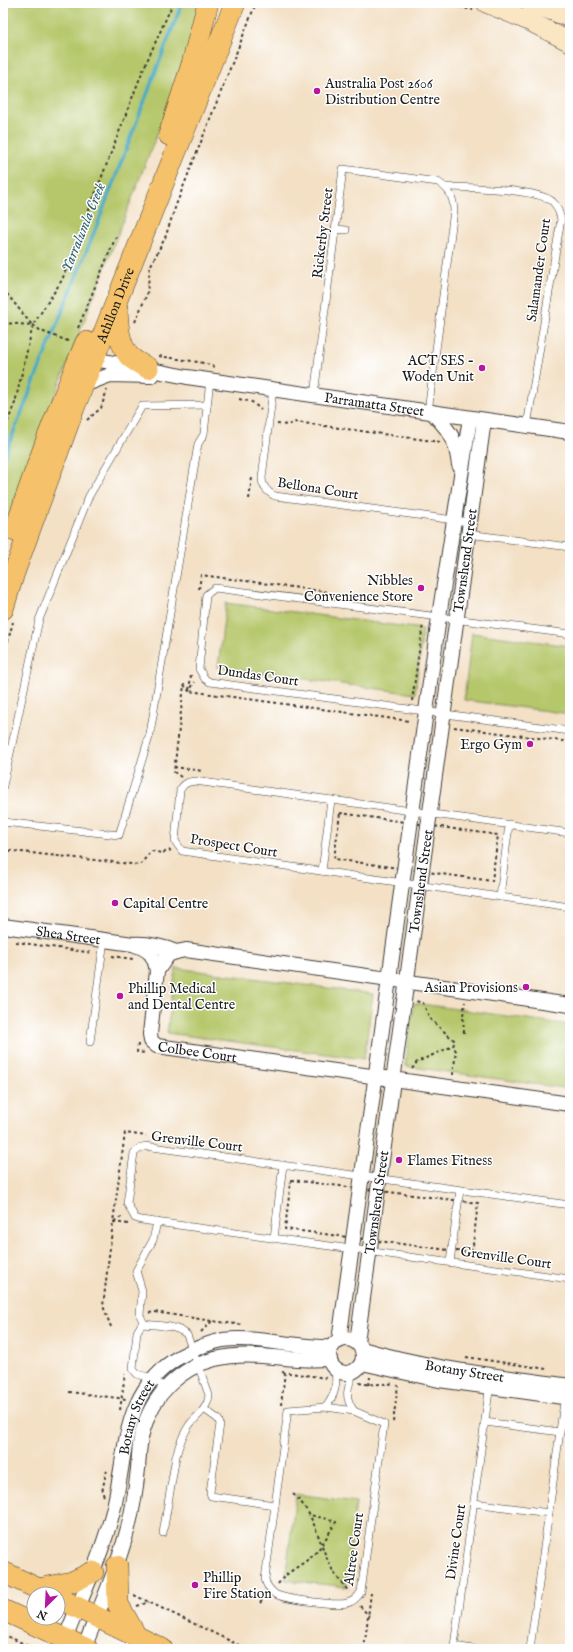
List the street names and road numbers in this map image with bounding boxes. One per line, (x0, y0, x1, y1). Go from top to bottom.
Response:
street label: Rickerby Street (308, 187, 338, 280)
street label: Salamander Court (523, 217, 555, 323)
street label: Athllon Drive (92, 264, 139, 347)
street label: Parramatta Street (323, 389, 426, 421)
street label: Bellona Court (276, 474, 360, 504)
street label: Townshend Street (450, 507, 482, 614)
street label: Dundas Court (216, 661, 300, 691)
street label: Townshend Street (405, 828, 438, 935)
street label: Prospect Court (189, 830, 279, 862)
street label: Shea Street (35, 923, 102, 949)
street label: Colbee Court (156, 1038, 238, 1067)
street label: Grenville Court (150, 1127, 244, 1157)
street label: Townshend Street (361, 1149, 393, 1256)
street label: Grenville Court (459, 1243, 553, 1273)
street label: Botany Street (423, 1356, 505, 1387)
street label: Botany Street (115, 1376, 159, 1456)
street label: Divine Court (442, 1503, 470, 1581)
street label: Altree Court (340, 1511, 368, 1588)

